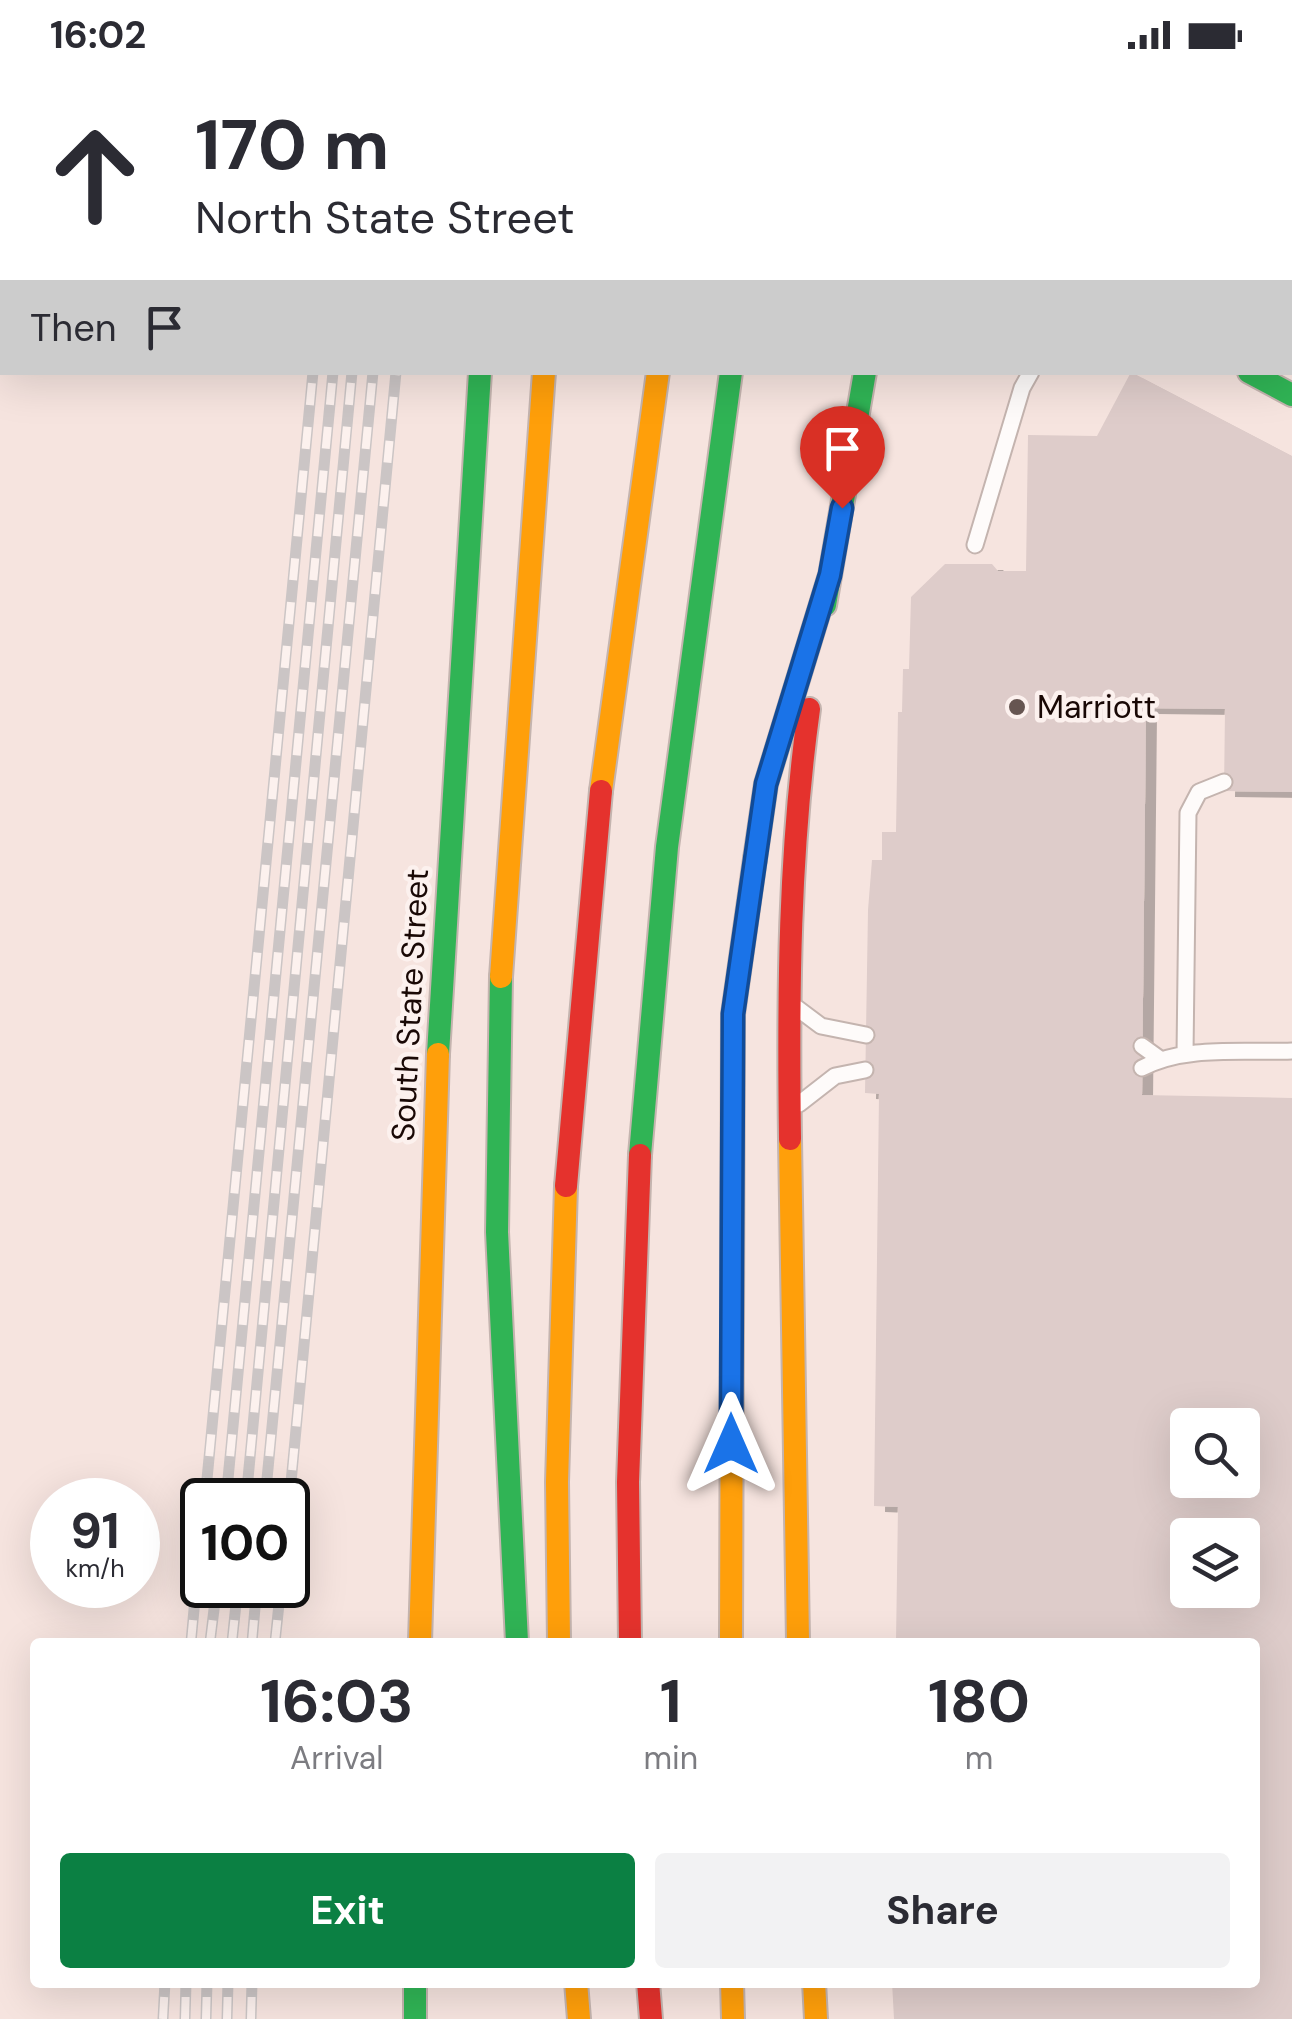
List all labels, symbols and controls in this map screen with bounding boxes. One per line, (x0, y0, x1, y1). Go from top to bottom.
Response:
text: 16:02 (50, 10, 146, 60)
text: 170 m (195, 100, 389, 191)
icon: ahead (30, 110, 160, 240)
text: North State Street (195, 188, 575, 247)
icon: arrive (137, 300, 192, 355)
text: Then (30, 303, 117, 353)
pin (800, 406, 885, 509)
icon: arrive (815, 421, 870, 476)
place label: Marriott (1037, 686, 1156, 728)
marker: Marriott (1006, 696, 1028, 718)
street label: South State Street (382, 868, 438, 1142)
position arrow (679, 1392, 783, 1496)
map controls (1170, 1408, 1260, 1608)
button: search (1170, 1408, 1260, 1498)
speed limit sign: 100 (180, 1478, 310, 1608)
text: 91 (70, 1498, 120, 1564)
button: layers (1170, 1518, 1260, 1608)
text: km/h (65, 1552, 125, 1585)
text: 16:03 (260, 1662, 414, 1741)
text: 1 (660, 1662, 682, 1741)
text: 180 (928, 1662, 1030, 1741)
text: Arrival (290, 1737, 383, 1779)
text: min (643, 1737, 698, 1779)
text: m (965, 1737, 993, 1779)
button: Exit (60, 1853, 635, 1968)
button: Share (655, 1853, 1230, 1968)

